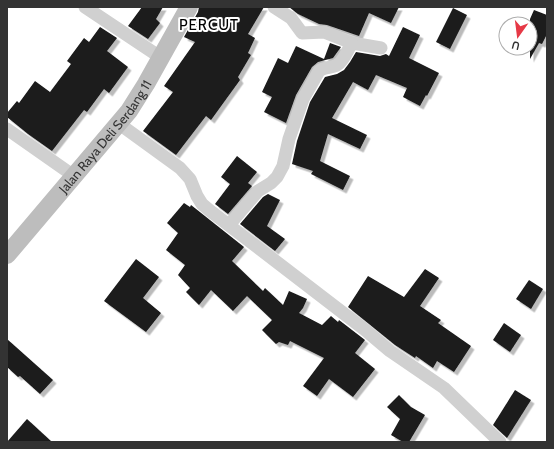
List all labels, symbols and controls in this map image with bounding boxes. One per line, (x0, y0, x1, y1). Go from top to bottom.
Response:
district label: PERCUT (179, 16, 239, 34)
north arrow (498, 16, 538, 56)
text: U (510, 38, 521, 53)
street label: Jalan Raya Deli Serdang 11 (55, 77, 155, 197)

